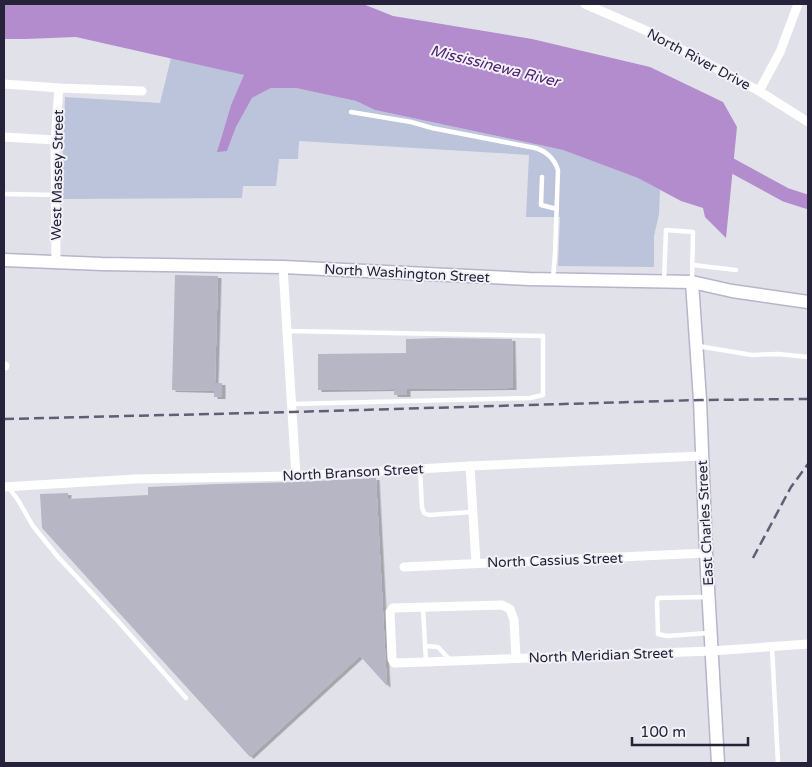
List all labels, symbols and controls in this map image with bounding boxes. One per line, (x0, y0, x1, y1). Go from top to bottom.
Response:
street label: North River Drive (644, 25, 753, 94)
water label: Mississinewa River (429, 41, 564, 91)
street label: West Massey Street (48, 109, 67, 241)
street label: North Washington Street (324, 261, 491, 286)
street label: East Charles Street (694, 459, 717, 586)
street label: North Branson Street (282, 460, 425, 485)
street label: North Cassius Street (487, 550, 624, 571)
street label: North Meridian Street (528, 644, 674, 667)
scale bar (632, 714, 748, 746)
text: 100 m (640, 723, 686, 741)

